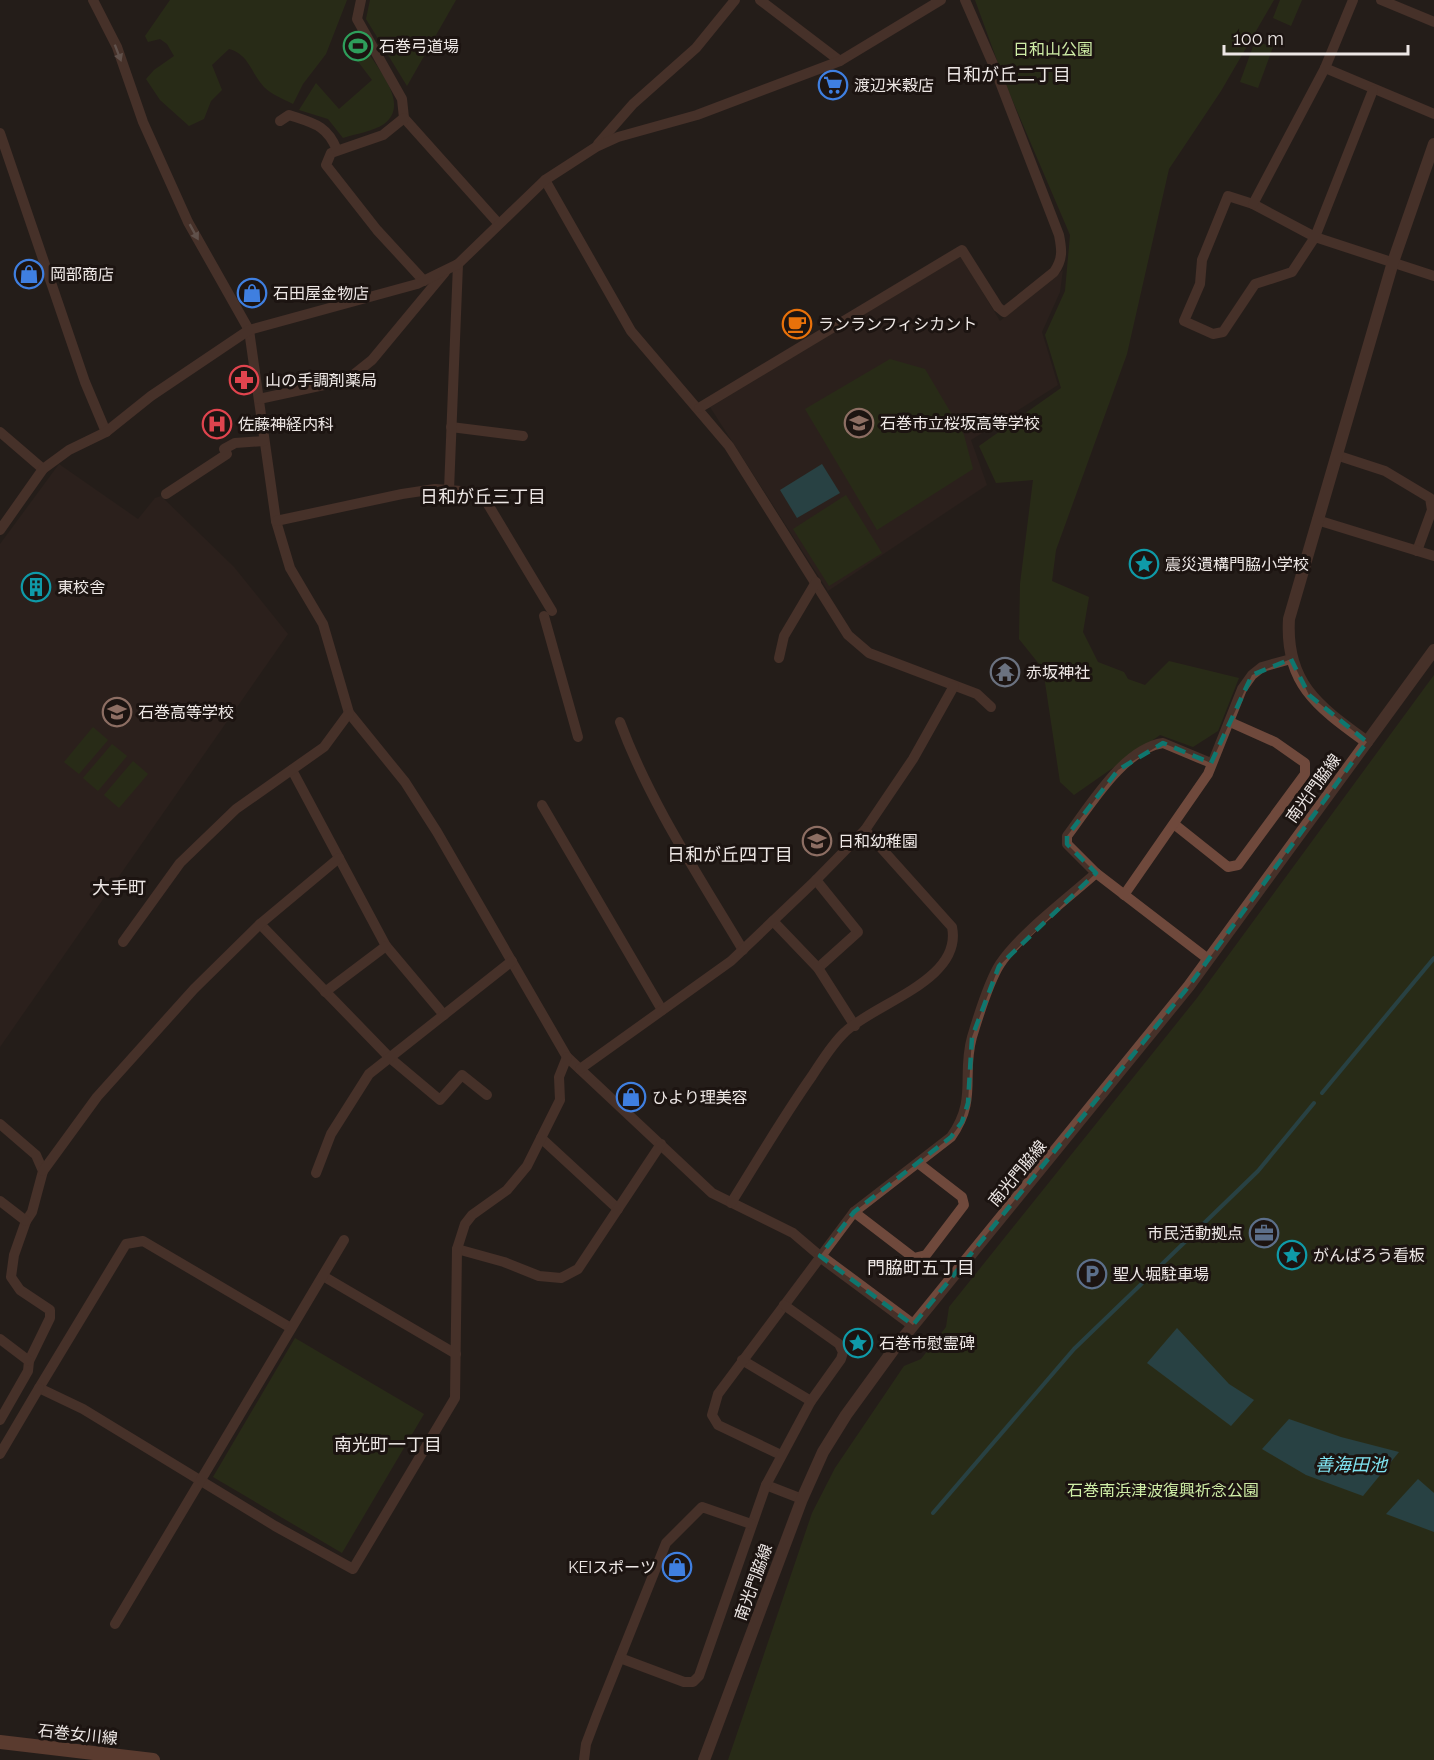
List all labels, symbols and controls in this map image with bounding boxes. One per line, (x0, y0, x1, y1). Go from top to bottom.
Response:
scale bar (1224, 18, 1408, 56)
text: 100 m (1233, 28, 1284, 49)
sports icon: 石巻弓道場 (342, 30, 374, 62)
place label: 石巻弓道場 (379, 37, 459, 56)
park label: 日和山公園 (1013, 40, 1093, 59)
one-way arrow (114, 44, 124, 62)
district label: 日和が丘二丁目 (945, 64, 1071, 85)
supermarket icon: 渡辺米穀店 (817, 69, 849, 101)
place label: 渡辺米穀店 (854, 76, 934, 95)
one-way arrow (189, 224, 199, 241)
shop icon: 岡部商店 (13, 258, 45, 290)
place label: 岡部商店 (50, 265, 114, 284)
shop icon: 石田屋金物店 (236, 277, 268, 309)
place label: 石田屋金物店 (273, 284, 369, 303)
cafe icon: ランランフィシカント (781, 308, 813, 340)
place label: ランランフィシカント (818, 315, 977, 334)
pharmacy icon: 山の手調剤薬局 (228, 364, 260, 396)
place label: 山の手調剤薬局 (265, 371, 377, 390)
school or university icon: 石巻市立桜坂高等学校 (843, 407, 875, 439)
hospital icon: 佐藤神経内科 (201, 408, 233, 440)
place label: 石巻市立桜坂高等学校 (880, 414, 1040, 433)
place label: 佐藤神経内科 (238, 415, 334, 434)
district label: 日和が丘三丁目 (420, 486, 546, 507)
place icon: 震災遺構門脇小学校 (1128, 548, 1160, 580)
place label: 震災遺構門脇小学校 (1165, 555, 1309, 574)
building icon: 東校舎 (20, 571, 52, 603)
place label: 東校舎 (57, 578, 105, 597)
temple icon: 赤坂神社 (989, 656, 1021, 688)
place label: 赤坂神社 (1026, 663, 1090, 682)
school or university icon: 石巻高等学校 (101, 696, 133, 728)
place label: 石巻高等学校 (138, 703, 234, 722)
street label: 南光門脇線 (1282, 750, 1345, 826)
school or university icon: 日和幼稚園 (801, 825, 833, 857)
place label: 日和幼稚園 (838, 832, 918, 851)
district label: 日和が丘四丁目 (667, 844, 793, 865)
district label: 大手町 (92, 877, 146, 898)
shop icon: ひより理美容 (615, 1081, 647, 1113)
place label: ひより理美容 (652, 1088, 748, 1107)
street label: 南光門脇線 (984, 1137, 1050, 1210)
office icon: 市民活動拠点 (1248, 1217, 1280, 1249)
place label: 市民活動拠点 (1147, 1224, 1243, 1243)
place icon: がんばろう看板 (1276, 1239, 1308, 1271)
place label: がんばろう看板 (1313, 1246, 1425, 1265)
district label: 門脇町五丁目 (867, 1257, 975, 1278)
parking icon: 聖人堀駐車場 (1076, 1258, 1108, 1290)
place label: 聖人堀駐車場 (1113, 1265, 1209, 1284)
place icon: 石巻市慰霊碑 (842, 1327, 874, 1359)
place label: 石巻市慰霊碑 (879, 1334, 975, 1353)
district label: 南光町一丁目 (334, 1434, 442, 1455)
water label: 善海田池 (1315, 1454, 1389, 1475)
park label: 石巻南浜津波復興祈念公園 (1067, 1481, 1259, 1500)
street label: 南光門脇線 (731, 1541, 776, 1623)
shop icon: KEIスポーツ (661, 1551, 693, 1583)
place label: KEIスポーツ (568, 1558, 656, 1577)
street label: 石巻女川線 (37, 1721, 119, 1748)

